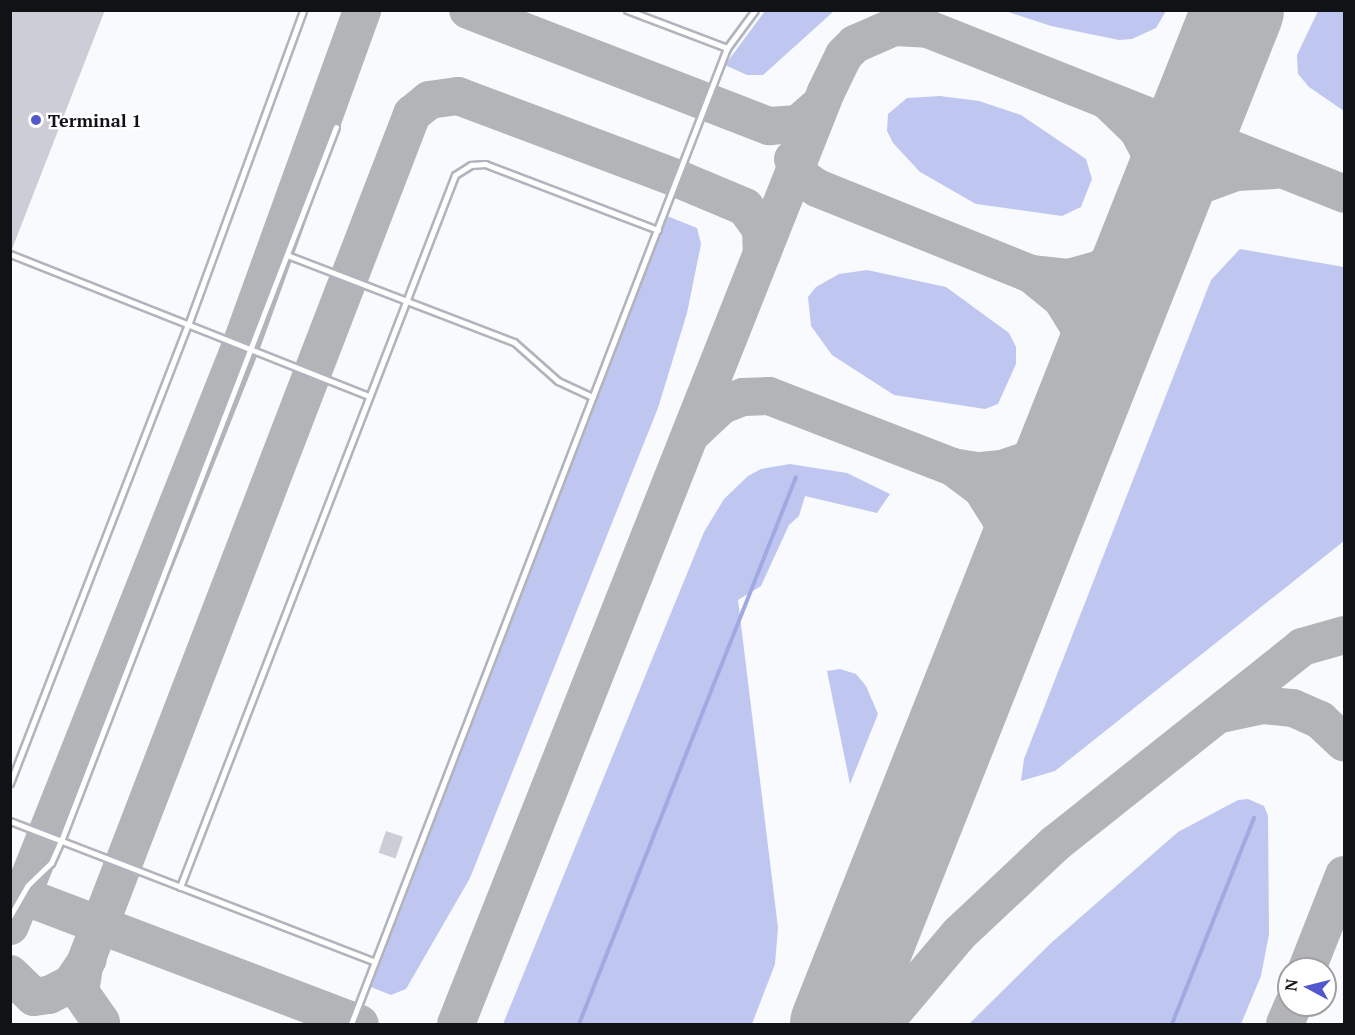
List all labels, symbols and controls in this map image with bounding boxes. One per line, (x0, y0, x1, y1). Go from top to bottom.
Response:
place label: Terminal 1 (48, 109, 142, 131)
marker: Terminal 1 (29, 113, 43, 127)
north arrow (1277, 957, 1337, 1017)
text: N (1279, 978, 1303, 992)

